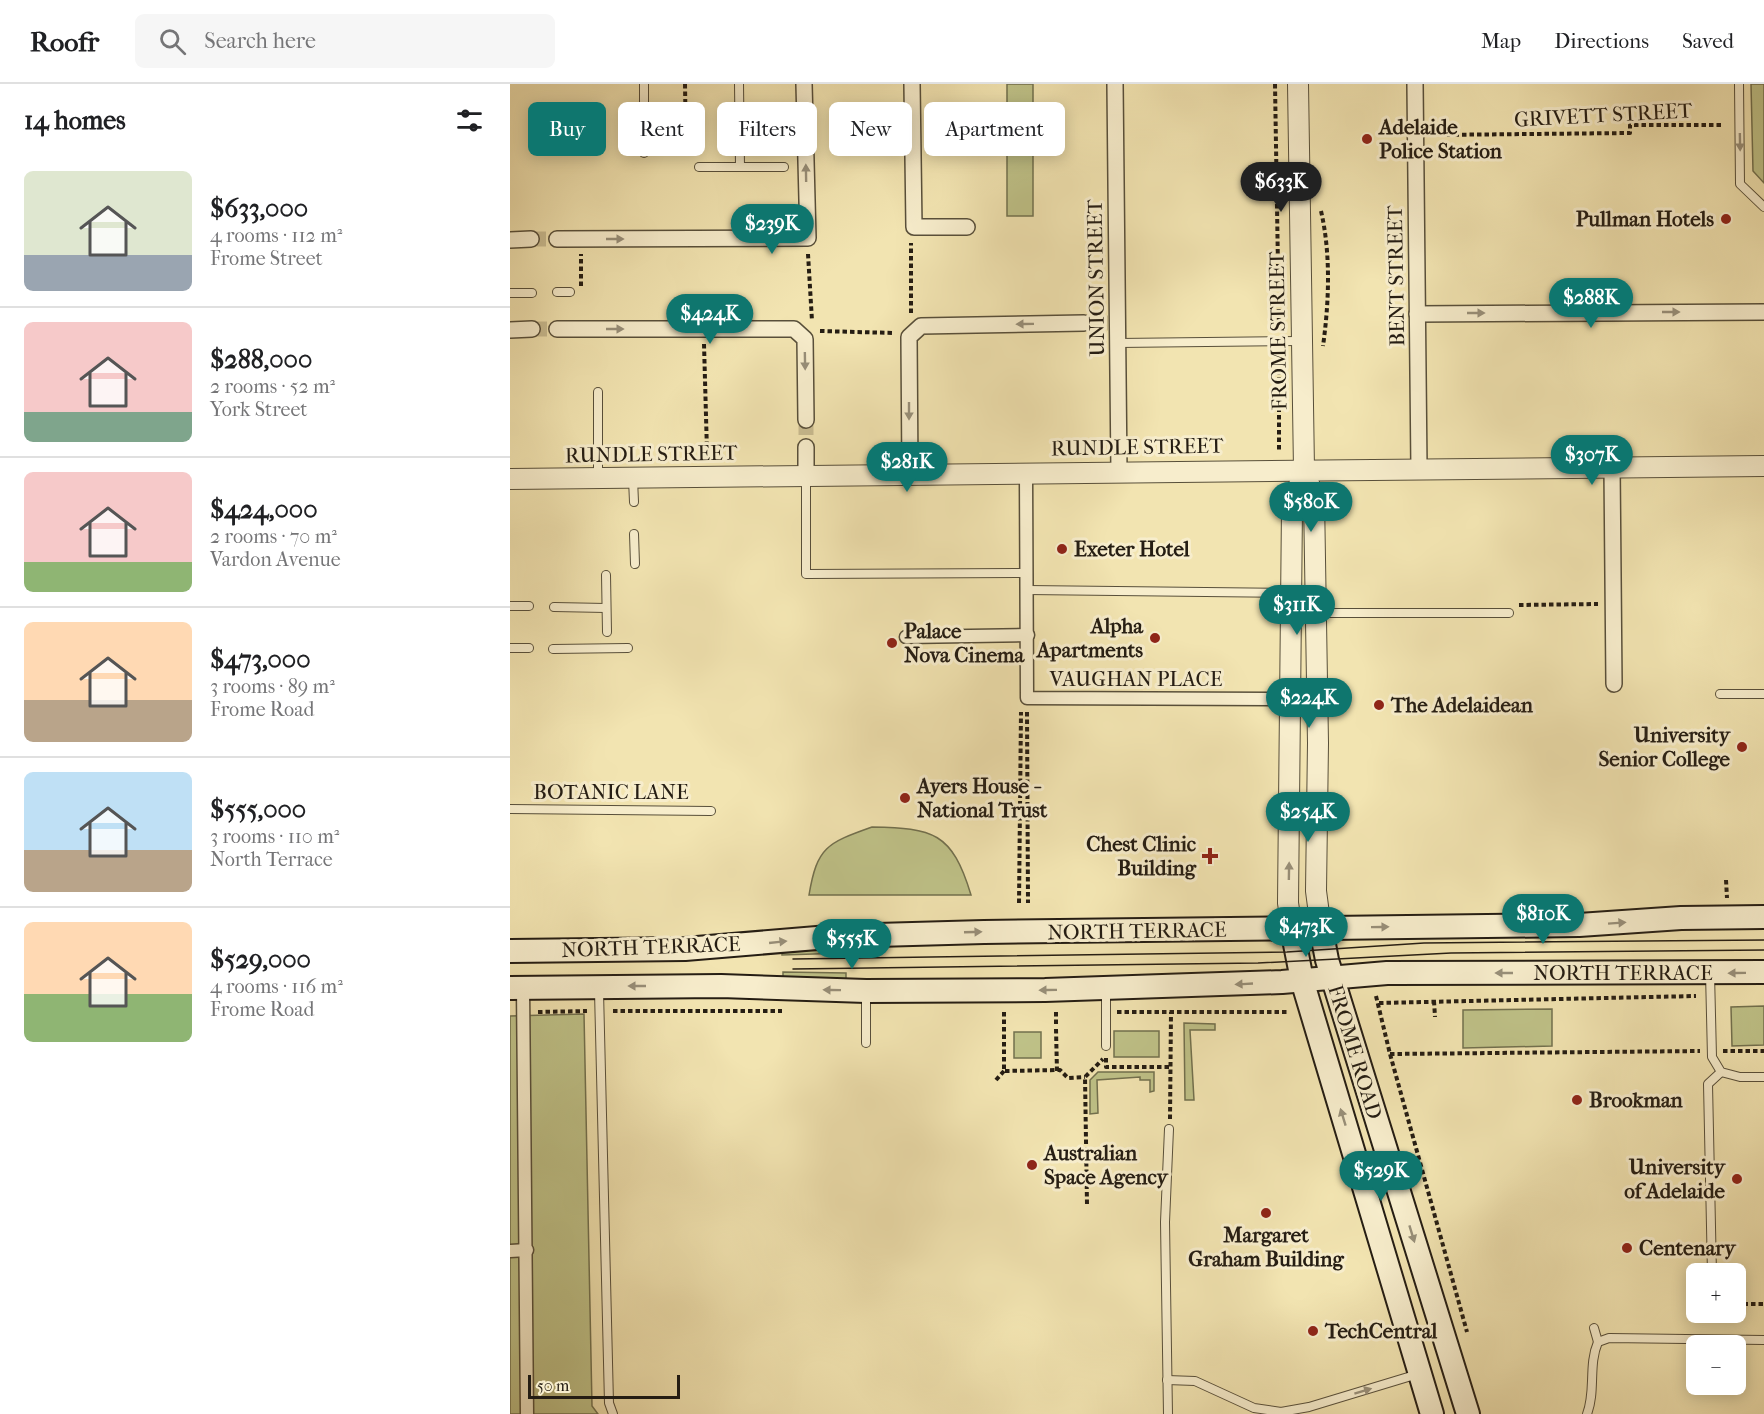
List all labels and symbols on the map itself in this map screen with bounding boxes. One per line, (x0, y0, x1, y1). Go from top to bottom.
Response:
street label: GRIVETT STREET (1513, 98, 1693, 132)
place label: Adelaide Police Station (1377, 115, 1503, 163)
marker: Adelaide Police Station (1360, 132, 1374, 146)
one-way arrow (1735, 133, 1744, 152)
pin: $633K (1239, 162, 1323, 213)
one-way arrow (801, 163, 811, 182)
street label: UNION STREET (1083, 198, 1109, 357)
pin: $239K (730, 204, 814, 255)
street label: BENT STREET (1383, 204, 1409, 347)
place label: Pullman Hotels (1576, 207, 1714, 231)
marker: Pullman Hotels (1719, 212, 1733, 226)
one-way arrow (606, 234, 625, 244)
street label: FROME STREET (1265, 251, 1291, 411)
pin: $288K (1549, 278, 1633, 329)
pin: $424K (668, 294, 752, 345)
one-way arrow (1661, 307, 1680, 317)
one-way arrow (1466, 308, 1485, 318)
one-way arrow (1016, 319, 1035, 329)
one-way arrow (606, 324, 625, 334)
one-way arrow (800, 352, 810, 371)
one-way arrow (904, 402, 914, 421)
street label: RUNDLE STREET (1051, 433, 1224, 461)
pin: $307K (1550, 435, 1634, 486)
street label: RUNDLE STREET (565, 440, 738, 468)
pin: $281K (865, 442, 949, 493)
pin: $580K (1269, 482, 1353, 533)
place label: Exeter Hotel (1074, 537, 1190, 561)
marker: Exeter Hotel (1055, 542, 1069, 556)
pin: $311K (1255, 585, 1339, 636)
place label: Alpha Apartments (1035, 614, 1144, 662)
place label: Palace Nova Cinema (904, 619, 1025, 667)
marker: Alpha Apartments (1148, 631, 1162, 645)
marker: Palace Nova Cinema (885, 636, 899, 650)
street label: VAUGHAN PLACE (1049, 667, 1223, 691)
pin: $224K (1267, 678, 1351, 729)
place label: The Adelaidean (1390, 693, 1534, 717)
marker: The Adelaidean (1372, 698, 1386, 712)
place label: University Senior College (1599, 723, 1732, 771)
marker: University Senior College (1735, 740, 1749, 754)
place label: Ayers House - National Trust (915, 774, 1048, 822)
street label: BOTANIC LANE (533, 780, 689, 804)
marker: Ayers House - National Trust (898, 791, 912, 805)
pin: $254K (1266, 792, 1350, 843)
place label: Chest Clinic Building (1086, 832, 1197, 880)
marker: Chest Clinic Building (1201, 847, 1219, 865)
one-way arrow (1284, 862, 1294, 881)
pin: $810K (1501, 894, 1585, 945)
pin: $473K (1264, 907, 1348, 958)
street label: NORTH TERRACE (1047, 917, 1227, 945)
one-way arrow (1607, 918, 1626, 928)
pin: $555K (810, 919, 894, 970)
one-way arrow (1370, 923, 1389, 932)
one-way arrow (963, 928, 982, 937)
street label: NORTH TERRACE (561, 932, 741, 962)
one-way arrow (769, 937, 788, 947)
street label: NORTH TERRACE (1533, 961, 1713, 985)
one-way arrow (1495, 968, 1514, 978)
one-way arrow (1727, 968, 1746, 977)
one-way arrow (1234, 980, 1253, 989)
one-way arrow (627, 981, 646, 991)
street label: FROME ROAD (1323, 982, 1387, 1122)
one-way arrow (822, 985, 841, 995)
one-way arrow (1038, 985, 1057, 995)
place label: Brookman (1589, 1088, 1684, 1112)
marker: Brookman (1570, 1093, 1584, 1107)
one-way arrow (1338, 1108, 1347, 1126)
place label: Australian Space Agency (1042, 1141, 1170, 1189)
pin: $529K (1339, 1151, 1423, 1202)
place label: University of Adelaide (1624, 1155, 1727, 1203)
marker: Australian Space Agency (1025, 1158, 1039, 1172)
marker: University of Adelaide (1730, 1172, 1744, 1186)
marker: Margaret Graham Building (1259, 1206, 1273, 1220)
place label: Margaret Graham Building (1188, 1223, 1344, 1271)
one-way arrow (1408, 1225, 1417, 1243)
place label: Centenary (1639, 1236, 1737, 1260)
marker: Centenary (1620, 1241, 1634, 1255)
place label: TechCentral (1324, 1319, 1437, 1343)
marker: TechCentral (1306, 1324, 1320, 1338)
scale bar (528, 1372, 680, 1400)
one-way arrow (1354, 1386, 1372, 1395)

